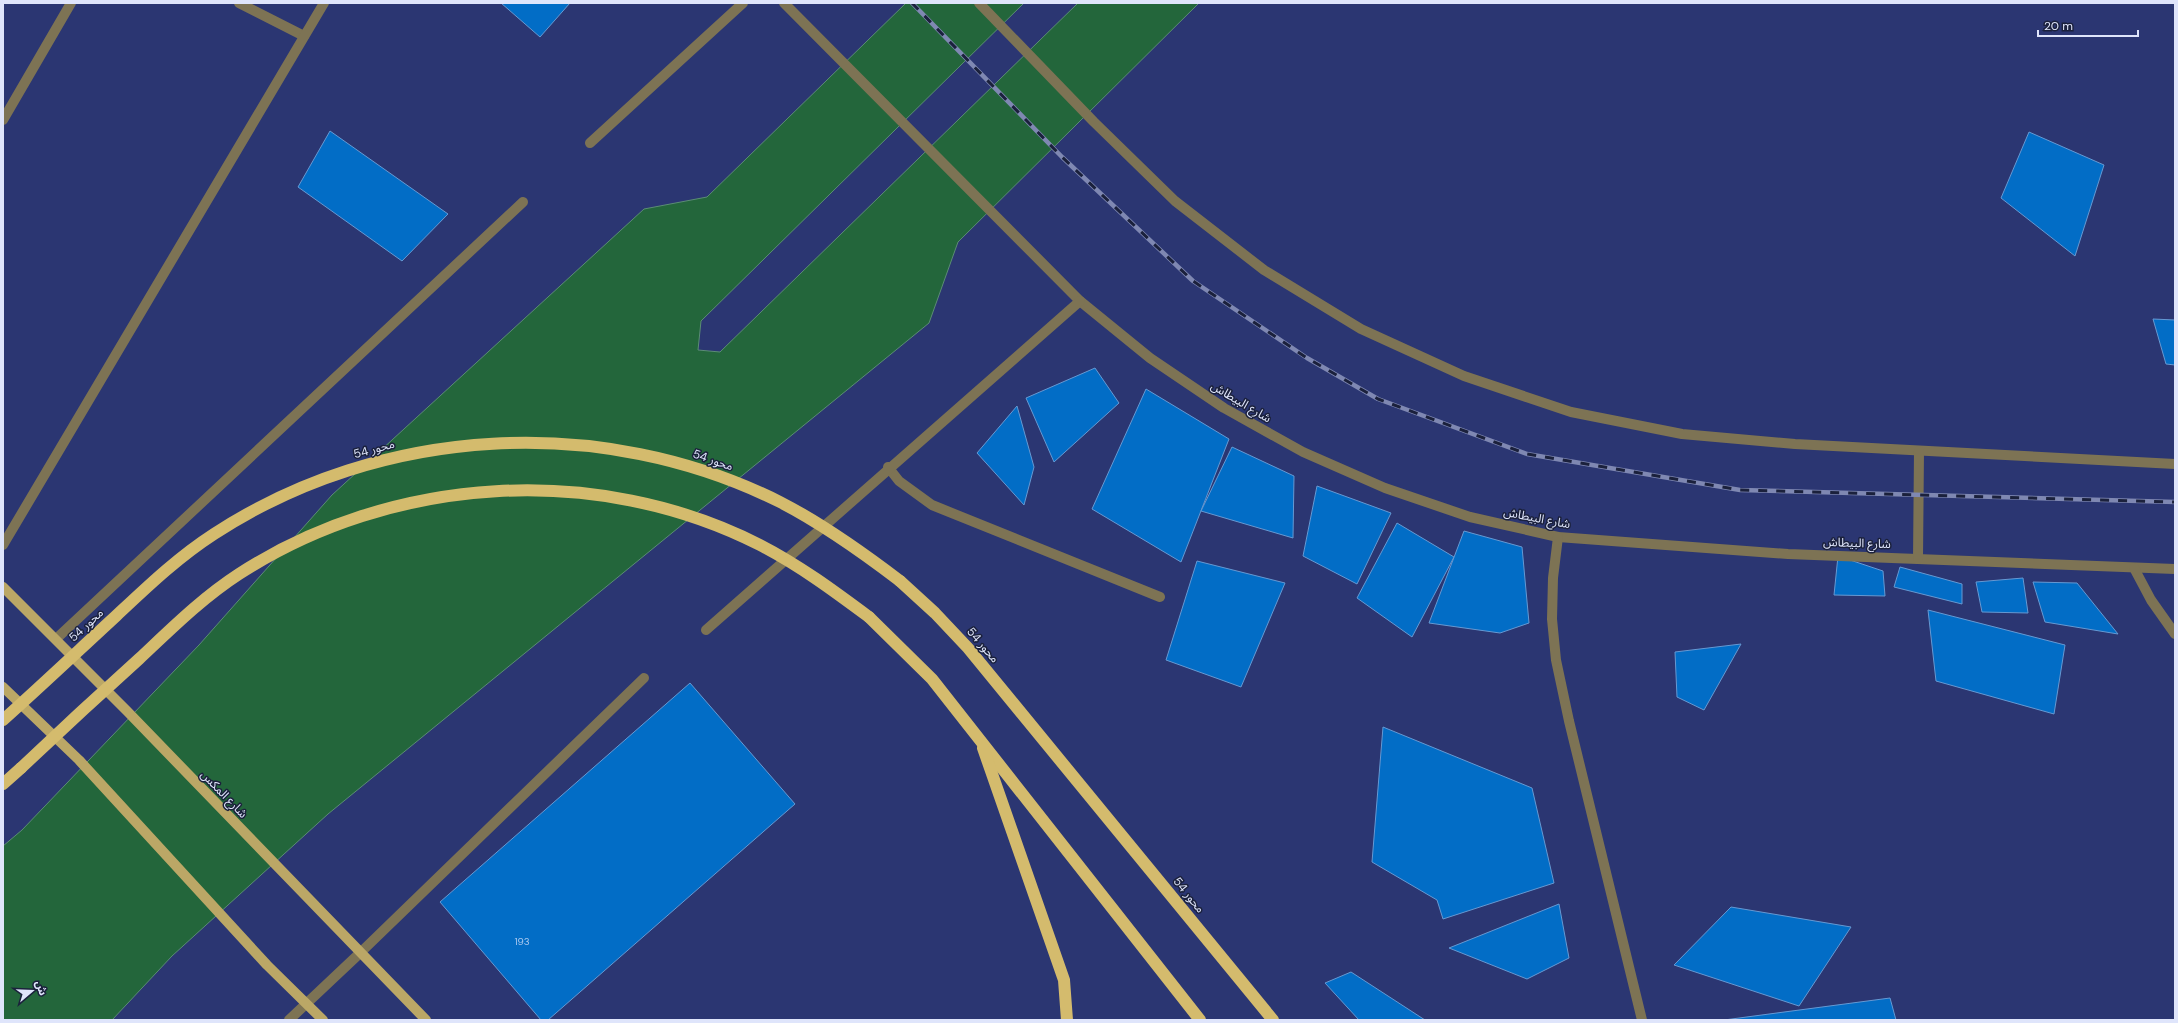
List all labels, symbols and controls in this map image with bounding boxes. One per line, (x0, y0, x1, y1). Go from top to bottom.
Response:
scale bar (2038, 12, 2138, 38)
text: 20 m (2044, 18, 2073, 34)
street label: شارع البيطاش (1207, 378, 1274, 427)
street label: محور 54 (352, 436, 396, 462)
street label: محور 54 (691, 446, 735, 474)
street label: شارع البيطاش (1502, 504, 1572, 533)
street label: شارع البيطاش (1823, 534, 1891, 553)
street label: محور 54 (65, 605, 107, 645)
street label: محور 54 (963, 624, 1003, 666)
street label: شارع المكس (196, 767, 251, 822)
street label: محور 54 (1170, 874, 1208, 916)
house number: 193 (514, 935, 530, 948)
north arrow (12, 971, 52, 1011)
text: ش (32, 978, 51, 997)

